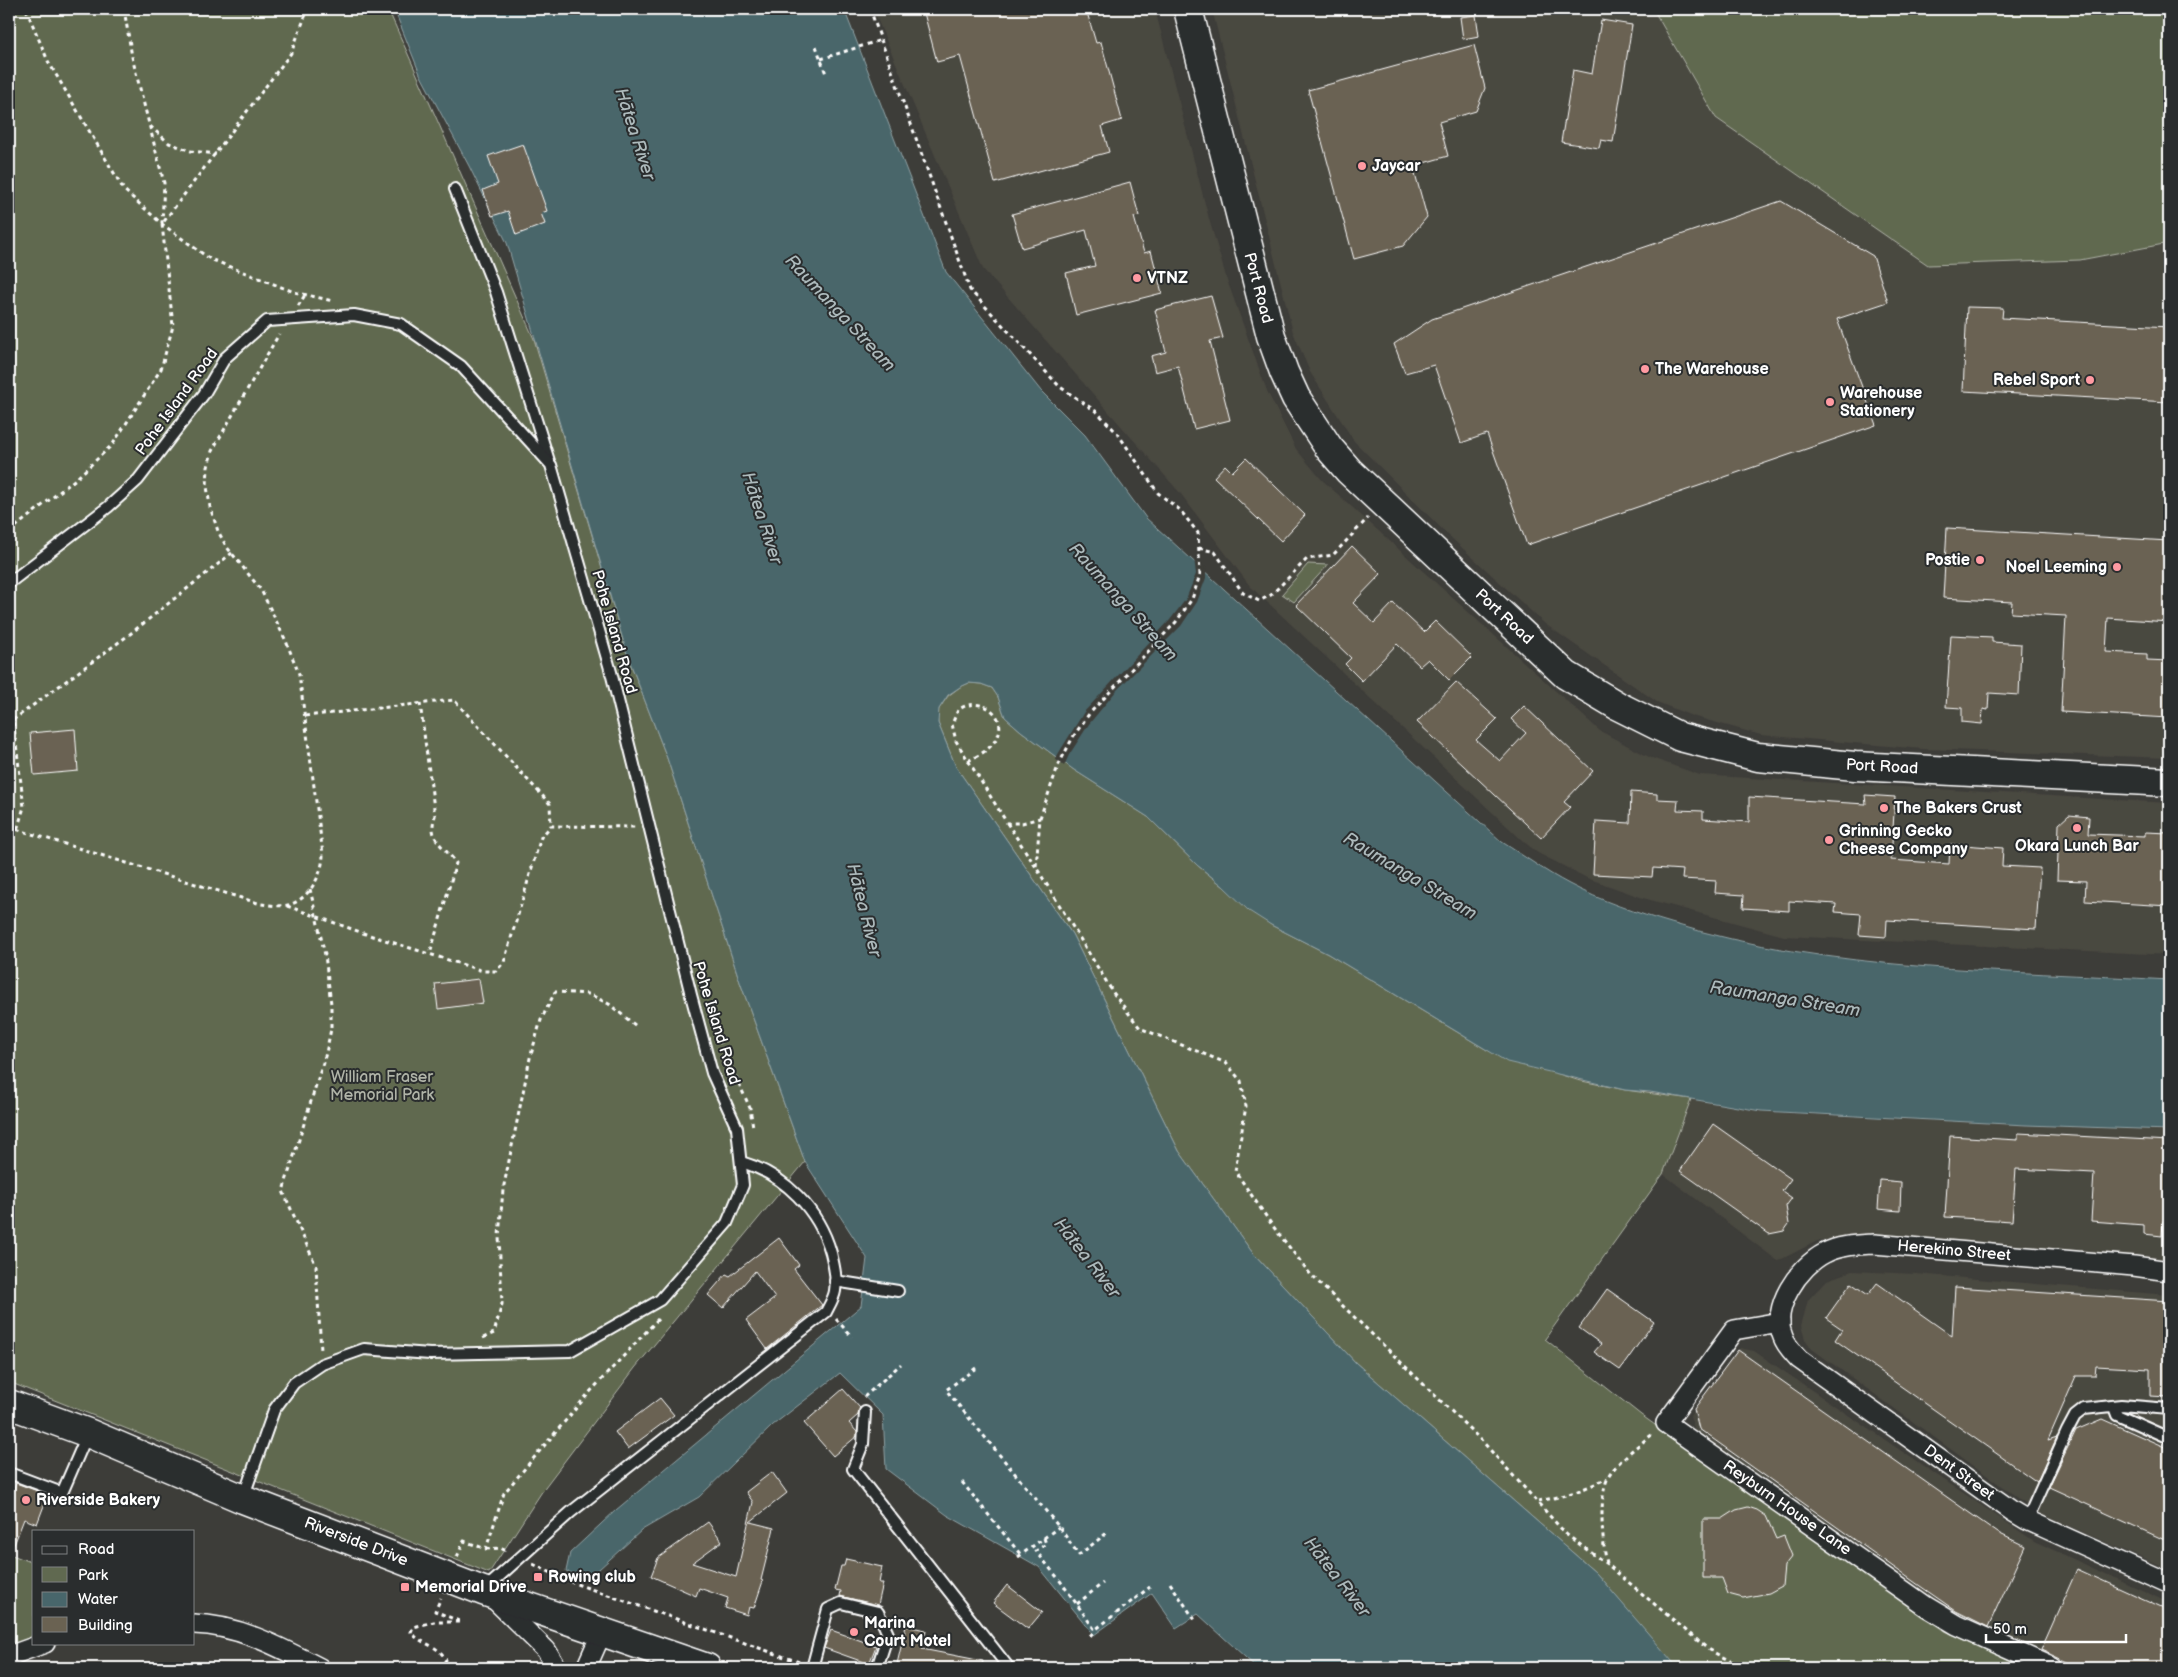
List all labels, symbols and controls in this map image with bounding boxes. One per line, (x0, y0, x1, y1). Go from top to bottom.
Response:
water label: Hātea River (610, 85, 660, 184)
place label: Jaycar (1372, 157, 1421, 176)
marker: Jaycar (1356, 160, 1368, 172)
water label: Raumanga Stream (780, 250, 900, 376)
street label: Port Road (1239, 251, 1277, 325)
place label: VTNZ (1147, 269, 1188, 288)
marker: VTNZ (1131, 272, 1143, 284)
street label: Pohe Island Road (132, 345, 222, 459)
place label: The Warehouse (1655, 360, 1769, 379)
marker: The Warehouse (1639, 363, 1651, 375)
place label: Rebel Sport (1993, 371, 2081, 390)
marker: Rebel Sport (2084, 374, 2096, 386)
place label: Warehouse Stationery (1840, 384, 1922, 421)
marker: Warehouse Stationery (1824, 396, 1836, 408)
water label: Hātea River (737, 469, 787, 568)
water label: Raumanga Stream (1064, 539, 1182, 666)
place label: Postie (1925, 551, 1970, 570)
marker: Postie (1974, 554, 1986, 566)
place label: Noel Leeming (2005, 558, 2107, 577)
marker: Noel Leeming (2111, 561, 2123, 573)
street label: Pohe Island Road (587, 568, 641, 696)
street label: Port Road (1471, 585, 1537, 649)
street label: Port Road (1845, 756, 1919, 778)
place label: The Bakers Crust (1894, 799, 2022, 818)
marker: The Bakers Crust (1878, 802, 1890, 814)
place label: Grinning Gecko Cheese Company (1839, 822, 1968, 859)
marker: Okara Lunch Bar (2071, 822, 2083, 834)
water label: Raumanga Stream (1339, 828, 1481, 924)
marker: Grinning Gecko Cheese Company (1823, 834, 1835, 846)
place label: Okara Lunch Bar (2015, 837, 2140, 856)
water label: Hātea River (842, 861, 886, 960)
street label: Pohe Island Road (688, 959, 744, 1087)
water label: Raumanga Stream (1708, 977, 1862, 1021)
park label: William Fraser Memorial Park (330, 1068, 434, 1105)
water label: Hātea River (1049, 1214, 1126, 1303)
street label: Herekino Street (1897, 1237, 2012, 1265)
street label: Dent Street (1920, 1441, 1998, 1505)
street label: Reyburn House Lane (1719, 1457, 1855, 1560)
place label: Riverside Bakery (36, 1491, 161, 1510)
marker: Riverside Bakery (20, 1494, 32, 1506)
street label: Riverside Drive (301, 1513, 411, 1571)
legend (32, 1530, 195, 1644)
water label: Hātea River (1299, 1533, 1376, 1622)
text: Road (78, 1540, 114, 1559)
text: Park (78, 1566, 109, 1585)
place label: Rowing club (548, 1568, 637, 1587)
marker: Rowing club (532, 1571, 544, 1583)
place label: Memorial Drive (415, 1578, 527, 1597)
marker: Memorial Drive (399, 1581, 411, 1593)
text: Water (78, 1590, 118, 1609)
scale bar (1986, 1612, 2126, 1644)
place label: Marina Court Motel (864, 1614, 951, 1651)
text: Building (78, 1616, 133, 1635)
text: 50 m (1993, 1620, 2027, 1639)
marker: Marina Court Motel (848, 1626, 860, 1638)

